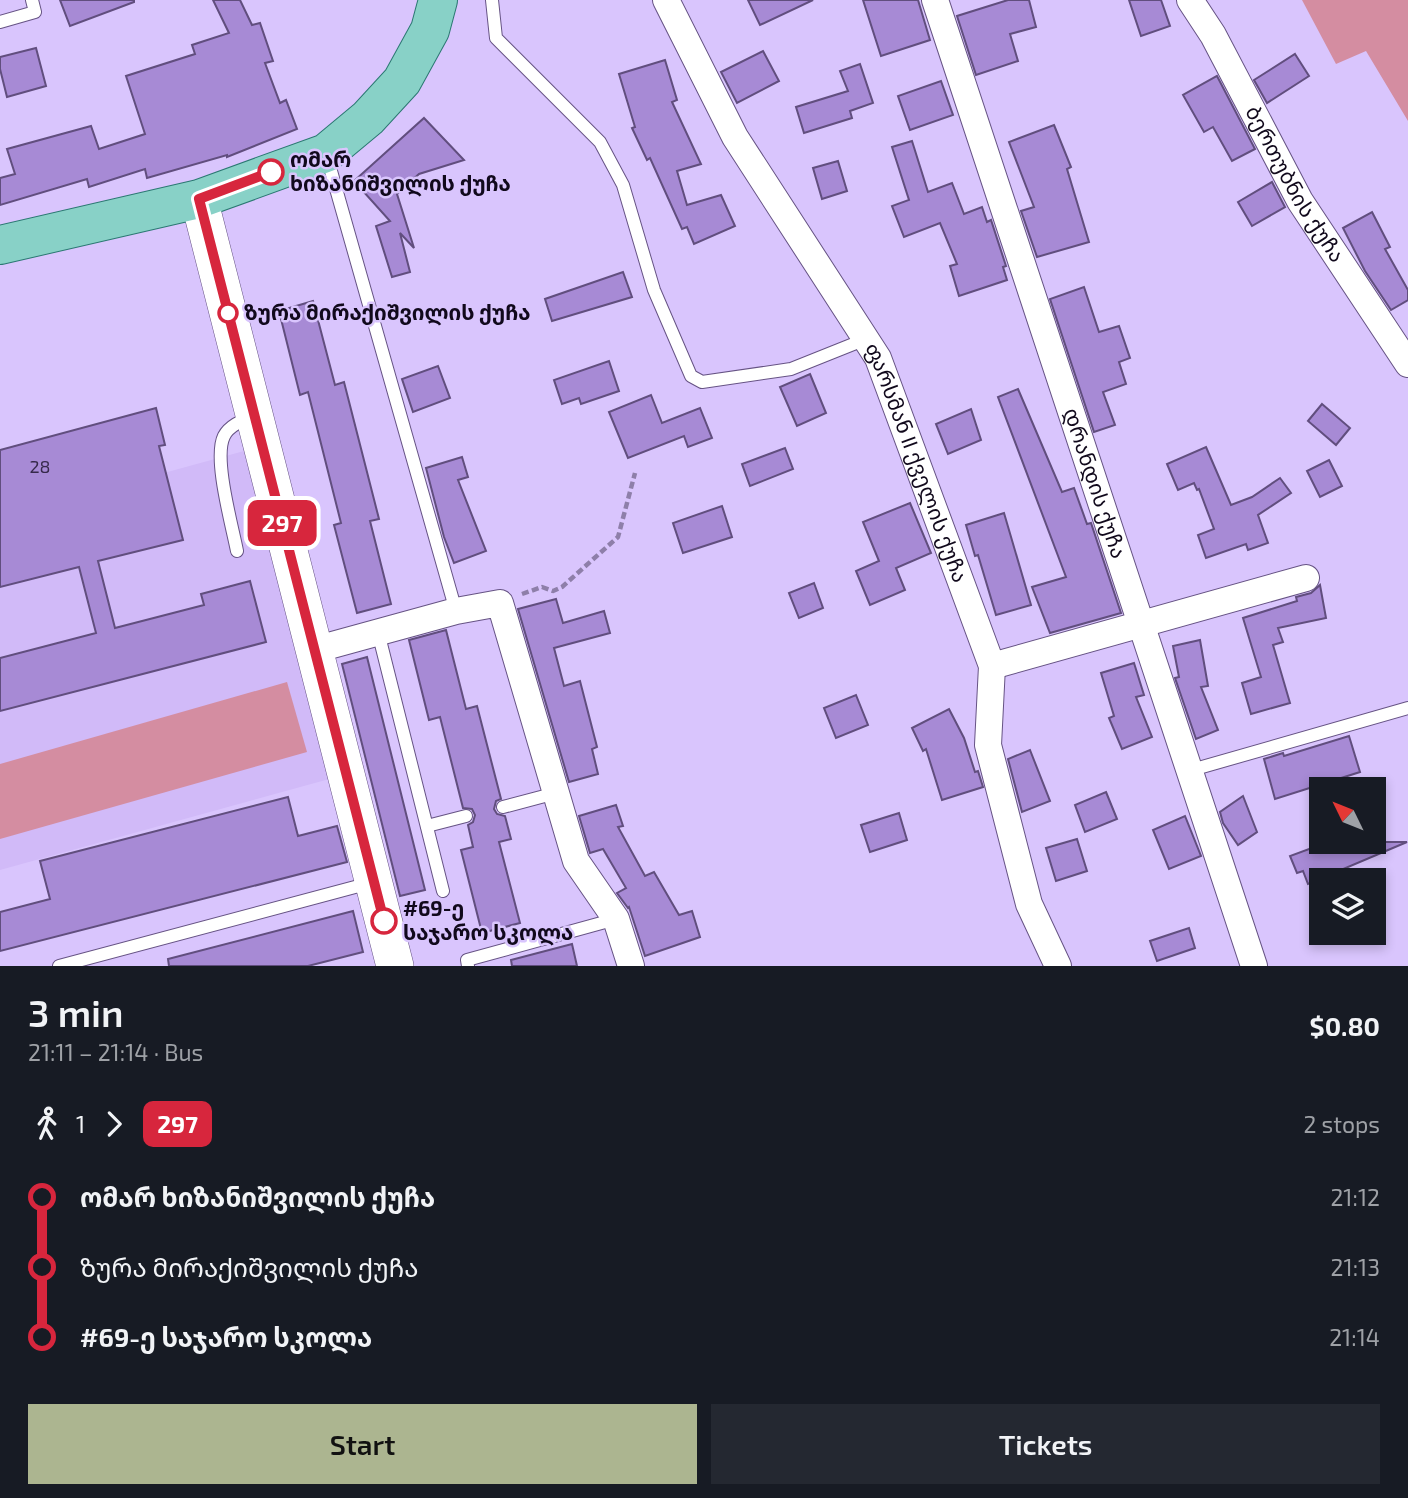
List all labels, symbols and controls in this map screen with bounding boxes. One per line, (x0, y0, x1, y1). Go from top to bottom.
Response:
street label: ბერთუბნის ქუჩა (1241, 101, 1351, 266)
place label: ომარ ხიზანიშვილის ქუჩა (290, 146, 511, 197)
marker: ომარ ხიზანიშვილის ქუჩა (258, 159, 284, 185)
place label: ზურა მირაქიშვილის ქუჩა (244, 299, 531, 326)
marker: ზურა მირაქიშვილის ქუჩა (218, 303, 238, 323)
street label: ფარსმან II ქველის ქუჩა (859, 337, 974, 586)
street label: დრანდის ქუჩა (1058, 405, 1132, 561)
house number: 28 (29, 455, 51, 477)
line badge: 297 (242, 500, 322, 546)
text: 297 (262, 508, 302, 537)
north arrow (1309, 777, 1386, 854)
map controls (1309, 777, 1386, 945)
button: layers (1309, 868, 1386, 945)
place label: #69-ე საჯარო სკოლა (403, 895, 573, 946)
marker: #69-ე საჯარო სკოლა (371, 908, 397, 934)
text: 3 min (28, 989, 124, 1035)
text: $0.80 (1310, 1010, 1380, 1041)
text: 21:11 – 21:14 · Bus (28, 1038, 203, 1066)
icon: walk (28, 1105, 66, 1143)
icon: forward (95, 1105, 133, 1143)
text: 297 (157, 1109, 198, 1138)
text: 1 (76, 1110, 85, 1138)
text: 2 stops (1303, 1110, 1380, 1138)
text: ომარ ხიზანიშვილის ქუჩა (80, 1181, 435, 1212)
text: 21:12 (1330, 1183, 1380, 1211)
text: ზურა მირაქიშვილის ქუჩა (80, 1251, 418, 1282)
text: 21:13 (1331, 1253, 1380, 1281)
text: #69-ე საჯარო სკოლა (80, 1321, 372, 1352)
text: 21:14 (1329, 1323, 1380, 1351)
button: Start (28, 1404, 697, 1484)
button: Tickets (711, 1404, 1380, 1484)

